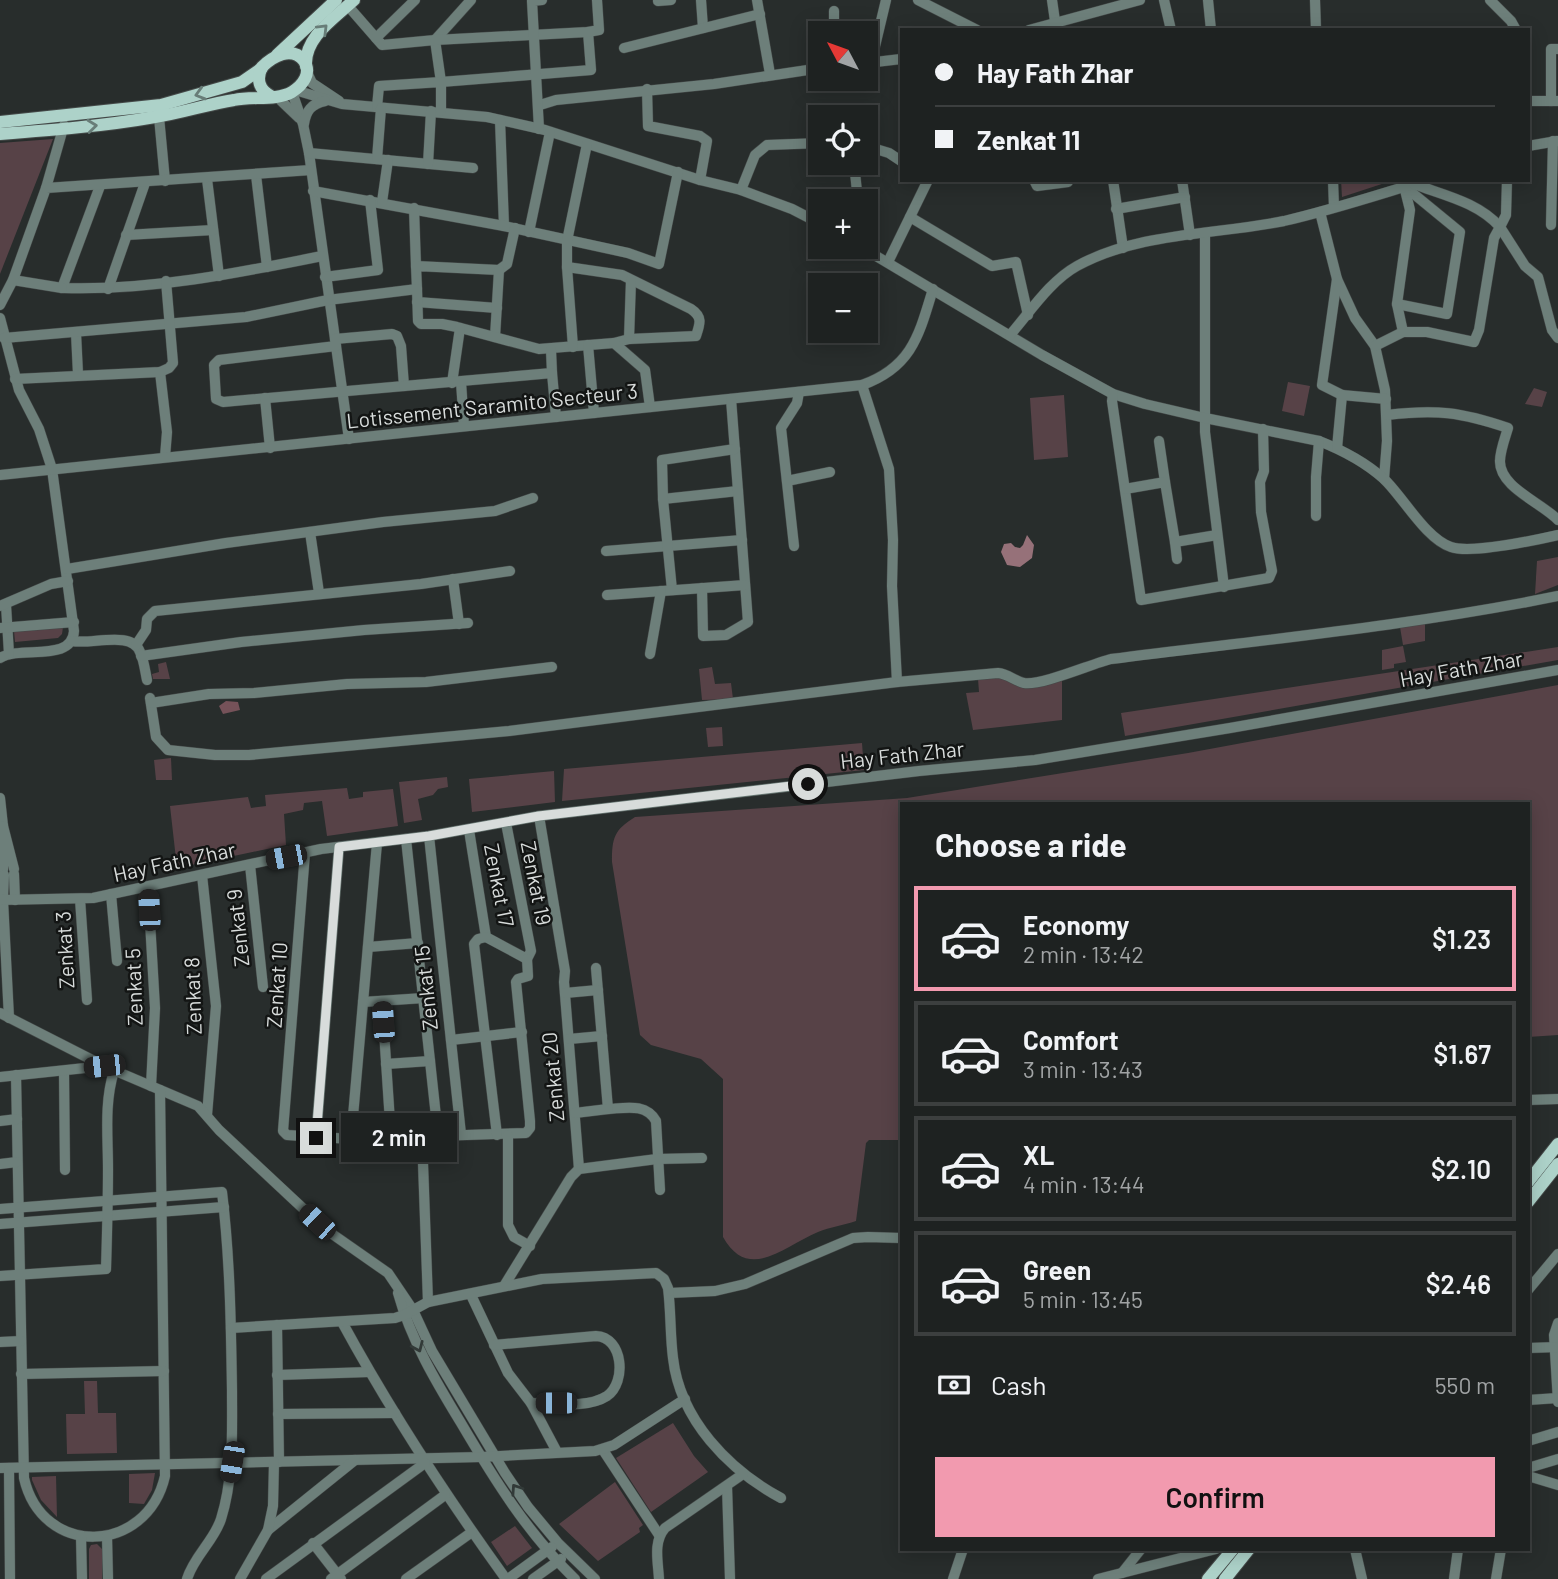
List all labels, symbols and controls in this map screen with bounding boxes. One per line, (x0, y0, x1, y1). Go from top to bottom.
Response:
north arrow (808, 21, 878, 91)
map controls (808, 21, 878, 343)
one-way arrow (315, 25, 328, 38)
text: Hay Fath Zhar (977, 57, 1133, 88)
one-way arrow (194, 86, 206, 100)
button: locate (808, 105, 878, 175)
one-way arrow (87, 118, 98, 133)
text: Zenkat 11 (977, 124, 1080, 155)
button: + (808, 189, 878, 259)
button: − (808, 273, 878, 343)
street label: Lotissement Saramito Secteur 3 (345, 377, 639, 433)
street label: Hay Fath Zhar (1398, 645, 1525, 691)
street label: Hay Fath Zhar (839, 735, 966, 773)
route start (792, 768, 824, 800)
text: Choose a ride (935, 825, 1127, 863)
street label: Hay Fath Zhar (111, 836, 238, 886)
street label: Zenkat 19 (517, 839, 557, 927)
street label: Zenkat 17 (480, 841, 520, 929)
car (264, 843, 309, 871)
car (138, 888, 161, 932)
street label: Zenkat 9 (221, 888, 253, 968)
icon: car (939, 907, 1002, 970)
text: Economy (1023, 909, 1129, 940)
street label: Zenkat 3 (49, 911, 79, 989)
text: $1.23 (1432, 923, 1491, 954)
text: 2 min · 13:42 (1023, 940, 1144, 968)
street label: Zenkat 10 (261, 941, 291, 1029)
street label: Zenkat 15 (408, 944, 442, 1032)
street label: Zenkat 5 (119, 948, 147, 1026)
street label: Zenkat 8 (178, 957, 206, 1035)
car (372, 1000, 395, 1044)
icon: car (939, 1022, 1002, 1085)
text: Comfort (1023, 1024, 1119, 1055)
street label: Zenkat 20 (536, 1031, 568, 1123)
text: $1.67 (1434, 1038, 1491, 1069)
car (83, 1053, 126, 1079)
text: 3 min · 13:43 (1023, 1055, 1143, 1083)
callout: 2 min (340, 1114, 456, 1162)
route end (300, 1122, 332, 1154)
text: 2 min (372, 1123, 426, 1151)
icon: car (939, 1137, 1002, 1200)
text: XL (1023, 1139, 1054, 1170)
text: $2.10 (1431, 1153, 1491, 1184)
text: 4 min · 13:44 (1023, 1170, 1145, 1198)
car (295, 1200, 340, 1244)
icon: car (939, 1252, 1002, 1315)
text: Green (1023, 1254, 1091, 1285)
text: $2.46 (1426, 1268, 1491, 1299)
text: 5 min · 13:45 (1023, 1285, 1143, 1313)
one-way arrow (410, 1339, 424, 1352)
icon: cash (935, 1366, 973, 1404)
text: Cash (991, 1369, 1046, 1400)
text: 550 m (1435, 1371, 1495, 1399)
car (536, 1393, 578, 1414)
car (219, 1440, 246, 1484)
button: Confirm (935, 1457, 1495, 1537)
one-way arrow (511, 1484, 524, 1497)

